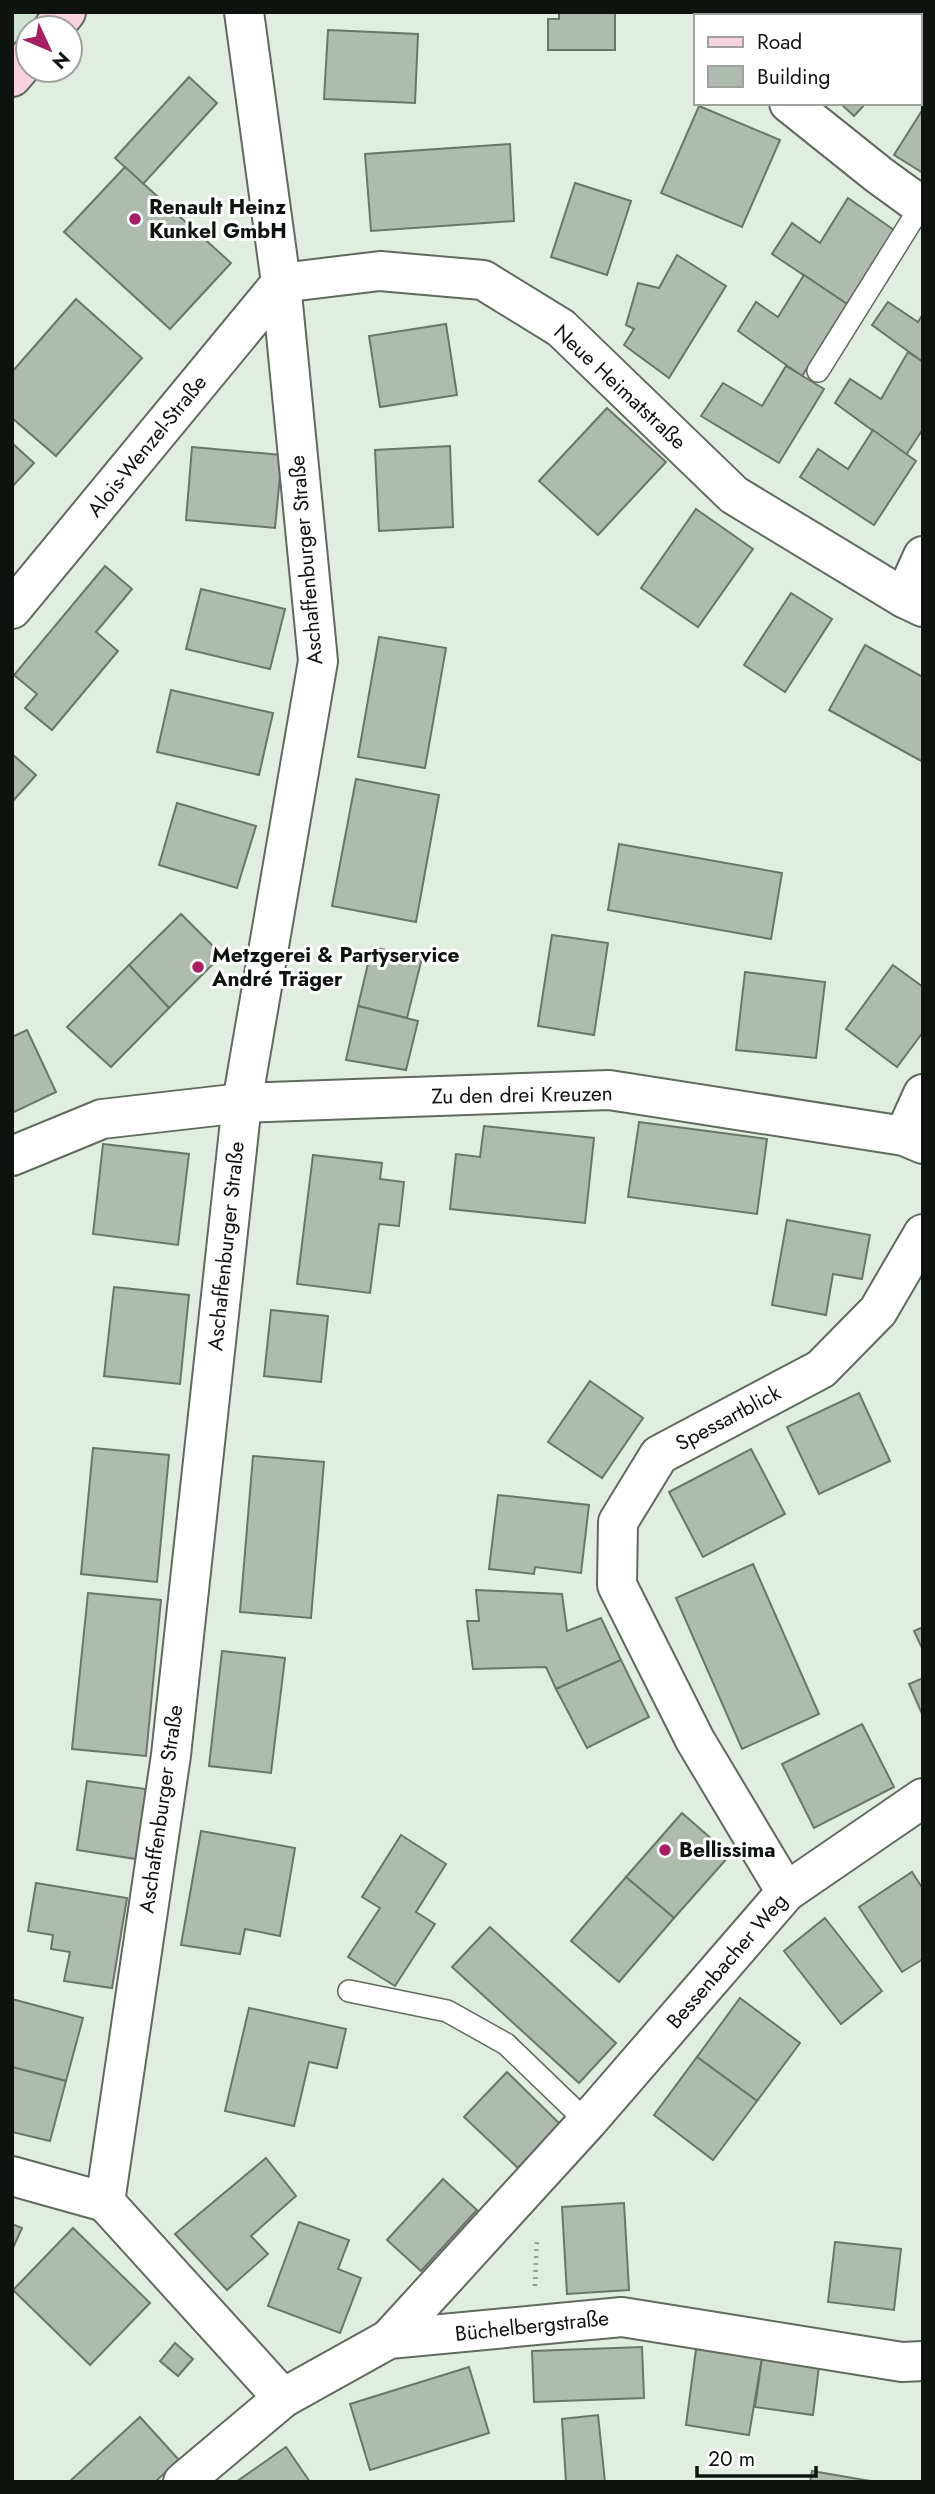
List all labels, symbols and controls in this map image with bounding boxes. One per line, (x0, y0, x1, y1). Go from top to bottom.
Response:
north arrow (14, 14, 84, 84)
legend (694, 14, 921, 105)
text: Road (757, 27, 802, 57)
text: N (46, 46, 76, 75)
text: Building (757, 62, 830, 92)
place label: Renault Heinz Kunkel GmbH (149, 192, 287, 246)
marker: Renault Heinz Kunkel GmbH (127, 211, 143, 227)
street label: Neue Heimatstraße (547, 318, 693, 457)
street label: Alois-Wenzel-Straße (80, 368, 214, 524)
street label: Aschaffenburger Straße (282, 454, 330, 666)
place label: Metzgerei & Partyservice André Träger (211, 940, 460, 994)
marker: Metzgerei & Partyservice André Träger (190, 959, 206, 975)
street label: Zu den drei Kreuzen (431, 1078, 613, 1112)
street label: Aschaffenburger Straße (200, 1140, 252, 1352)
street label: Spessartblick (670, 1377, 787, 1458)
street label: Aschaffenburger Straße (132, 1703, 190, 1915)
place label: Bellissima (679, 1835, 776, 1865)
marker: Bellissima (657, 1842, 673, 1858)
street label: Bessenbacher Weg (660, 1887, 794, 2035)
street label: Büchelbergstraße (454, 2303, 611, 2349)
scale bar (697, 2434, 816, 2478)
text: 20 m (708, 2444, 755, 2474)

